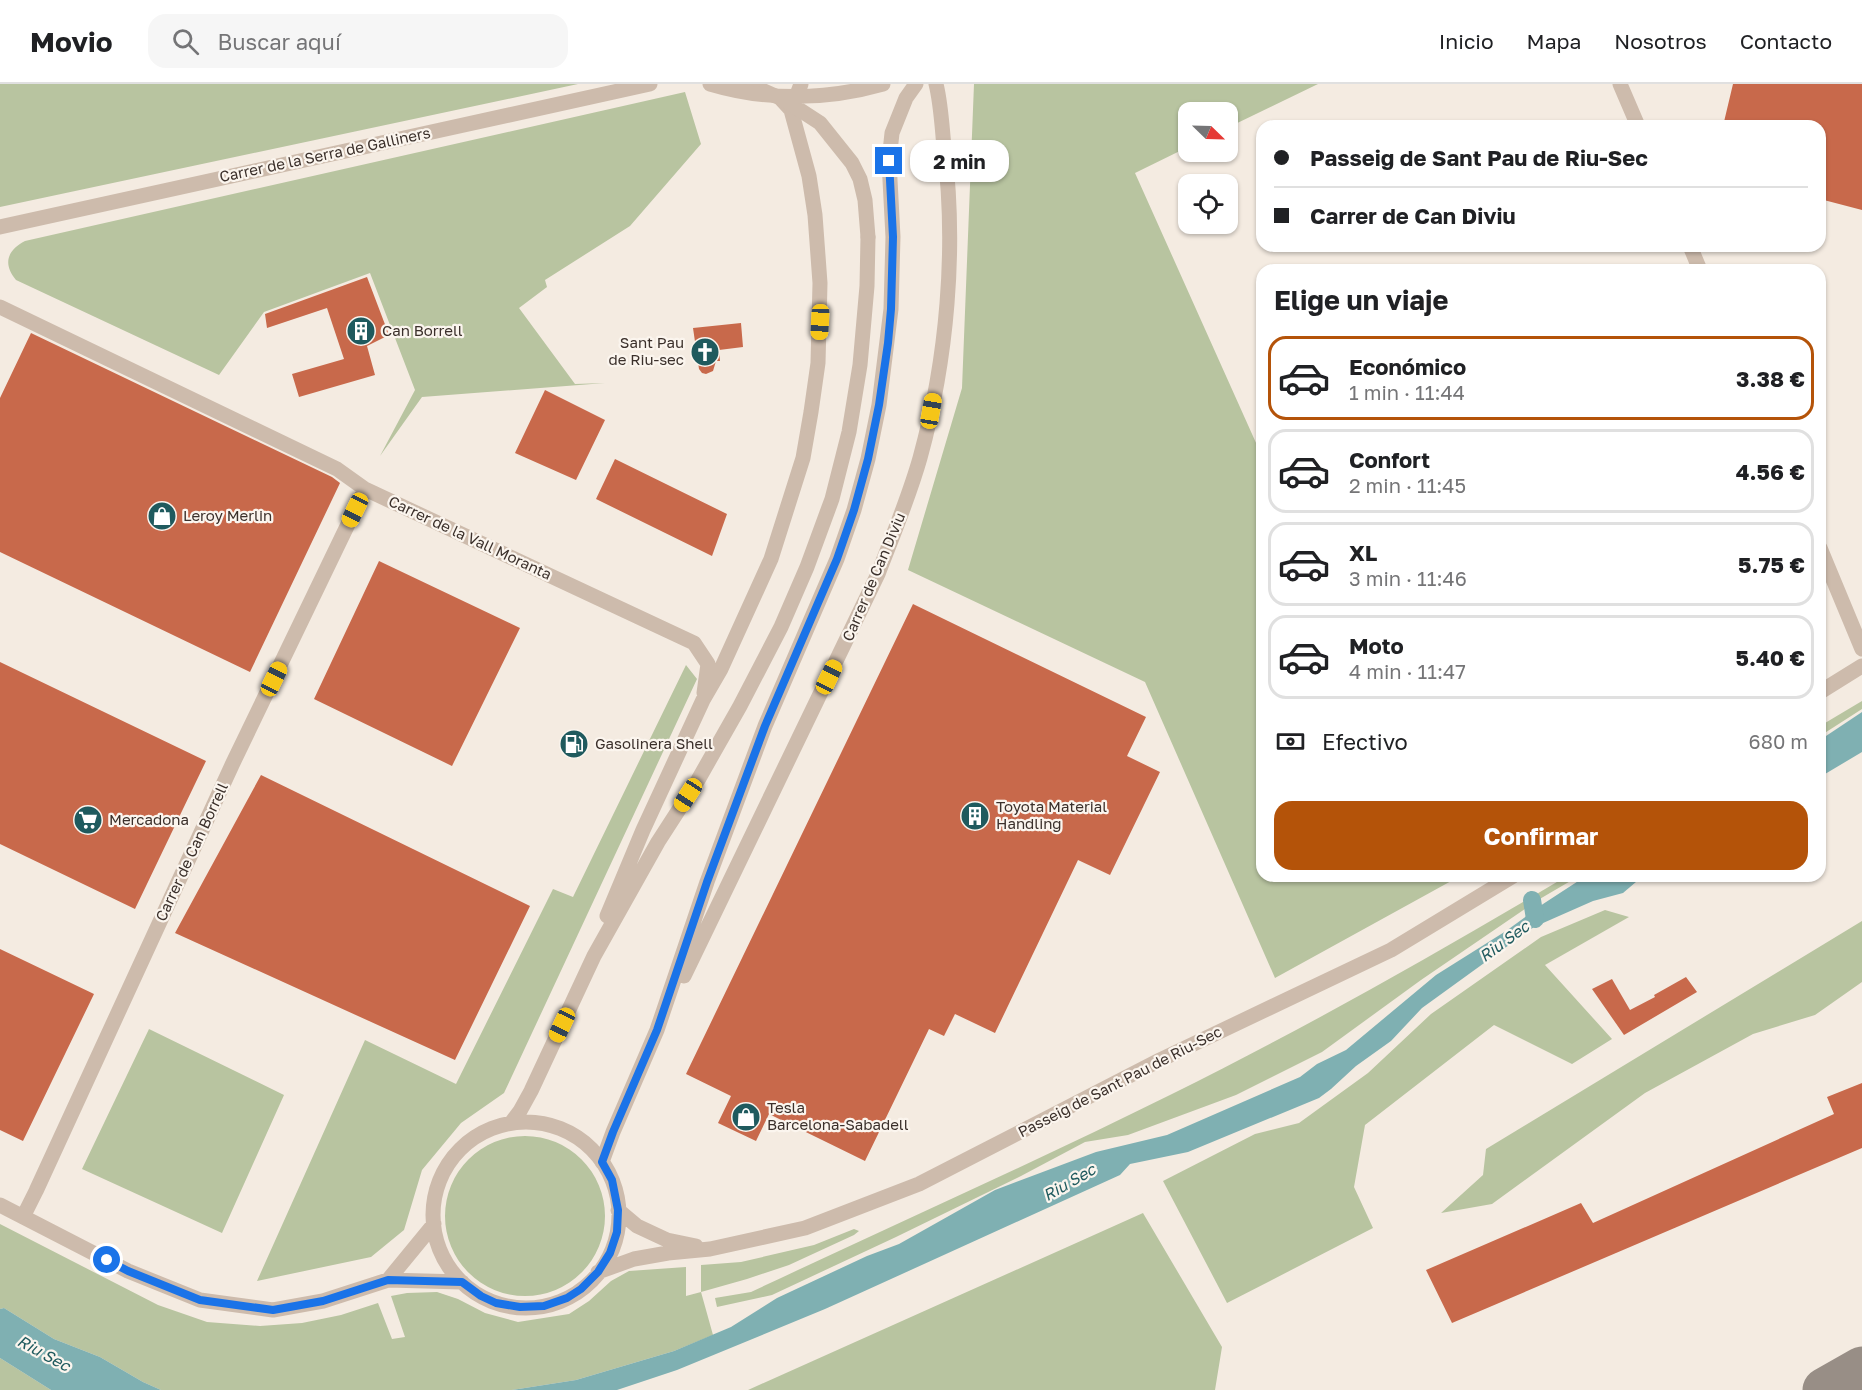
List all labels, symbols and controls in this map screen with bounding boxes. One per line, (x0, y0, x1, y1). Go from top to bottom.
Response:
search box (148, 14, 568, 68)
text: Movio (30, 25, 112, 58)
icon: search (169, 25, 202, 58)
text: Buscar aquí (217, 28, 341, 55)
text: Inicio (1439, 28, 1494, 54)
text: Mapa (1527, 28, 1581, 54)
text: Nosotros (1614, 28, 1707, 54)
text: Contacto (1740, 28, 1832, 54)
north arrow (1178, 102, 1238, 162)
map controls (1178, 102, 1238, 234)
street label: Carrer de la Serra de Galliners (218, 123, 432, 185)
callout: 2 min (910, 140, 1009, 182)
text: Passeig de Sant Pau de Riu-Sec (1310, 144, 1648, 171)
route end (875, 147, 902, 174)
text: 2 min (933, 149, 986, 173)
button: locate (1178, 174, 1238, 234)
text: Carrer de Can Diviu (1310, 202, 1516, 229)
text: Elige un viaje (1274, 284, 1448, 316)
car (810, 304, 830, 340)
building icon: Can Borrell (345, 315, 377, 347)
place label: Can Borrell (382, 321, 463, 339)
place label: Sant Pau de Riu-sec (609, 333, 684, 368)
church icon: Sant Pau de Riu-sec (689, 336, 721, 368)
icon: car (1277, 351, 1331, 405)
text: Económico (1349, 353, 1466, 380)
text: 3.38 € (1736, 365, 1805, 392)
text: 1 min · 11:44 (1349, 380, 1465, 404)
car (919, 392, 943, 430)
icon: car (1277, 444, 1331, 498)
text: Confort (1349, 446, 1430, 473)
text: 4.56 € (1736, 458, 1805, 485)
text: 2 min · 11:45 (1349, 473, 1466, 497)
car (339, 490, 371, 530)
street label: Carrer de la Vall Moranta (386, 491, 555, 583)
shop icon: Leroy Merlin (146, 500, 178, 532)
place label: Leroy Merlin (183, 506, 272, 524)
street label: Carrer de Can Diviu (838, 510, 908, 644)
icon: car (1277, 537, 1331, 591)
text: XL (1349, 539, 1377, 566)
text: 5.75 € (1738, 551, 1805, 578)
text: 3 min · 11:46 (1349, 566, 1467, 590)
icon: car (1277, 630, 1331, 684)
text: Moto (1349, 632, 1404, 659)
text: 5.40 € (1735, 644, 1805, 671)
car (813, 657, 845, 697)
car (258, 659, 290, 699)
text: 4 min · 11:47 (1349, 659, 1466, 683)
icon: cash (1274, 725, 1307, 758)
fuel station icon: Gasolinera Shell (558, 728, 590, 760)
text: Efectivo (1322, 728, 1408, 755)
text: 680 m (1749, 729, 1808, 753)
place label: Gasolinera Shell (595, 734, 713, 752)
car (671, 775, 705, 815)
street label: Carrer de Can Borrell (151, 779, 231, 924)
place label: Toyota Material Handling (996, 797, 1107, 832)
building icon: Toyota Material Handling (959, 800, 991, 832)
button: Confirmar (1274, 801, 1808, 870)
supermarket icon: Mercadona (72, 804, 104, 836)
place label: Mercadona (109, 810, 189, 828)
water label: Riu Sec (1475, 915, 1534, 966)
car (546, 1005, 578, 1045)
street label: Passeig de Sant Pau de Riu-Sec (1015, 1022, 1225, 1141)
place label: Tesla Barcelona-Sabadell (767, 1098, 909, 1133)
shop icon: Tesla Barcelona-Sabadell (730, 1101, 762, 1133)
water label: Riu Sec (1039, 1158, 1100, 1205)
route start (93, 1246, 120, 1273)
water label: Riu Sec (14, 1330, 75, 1376)

